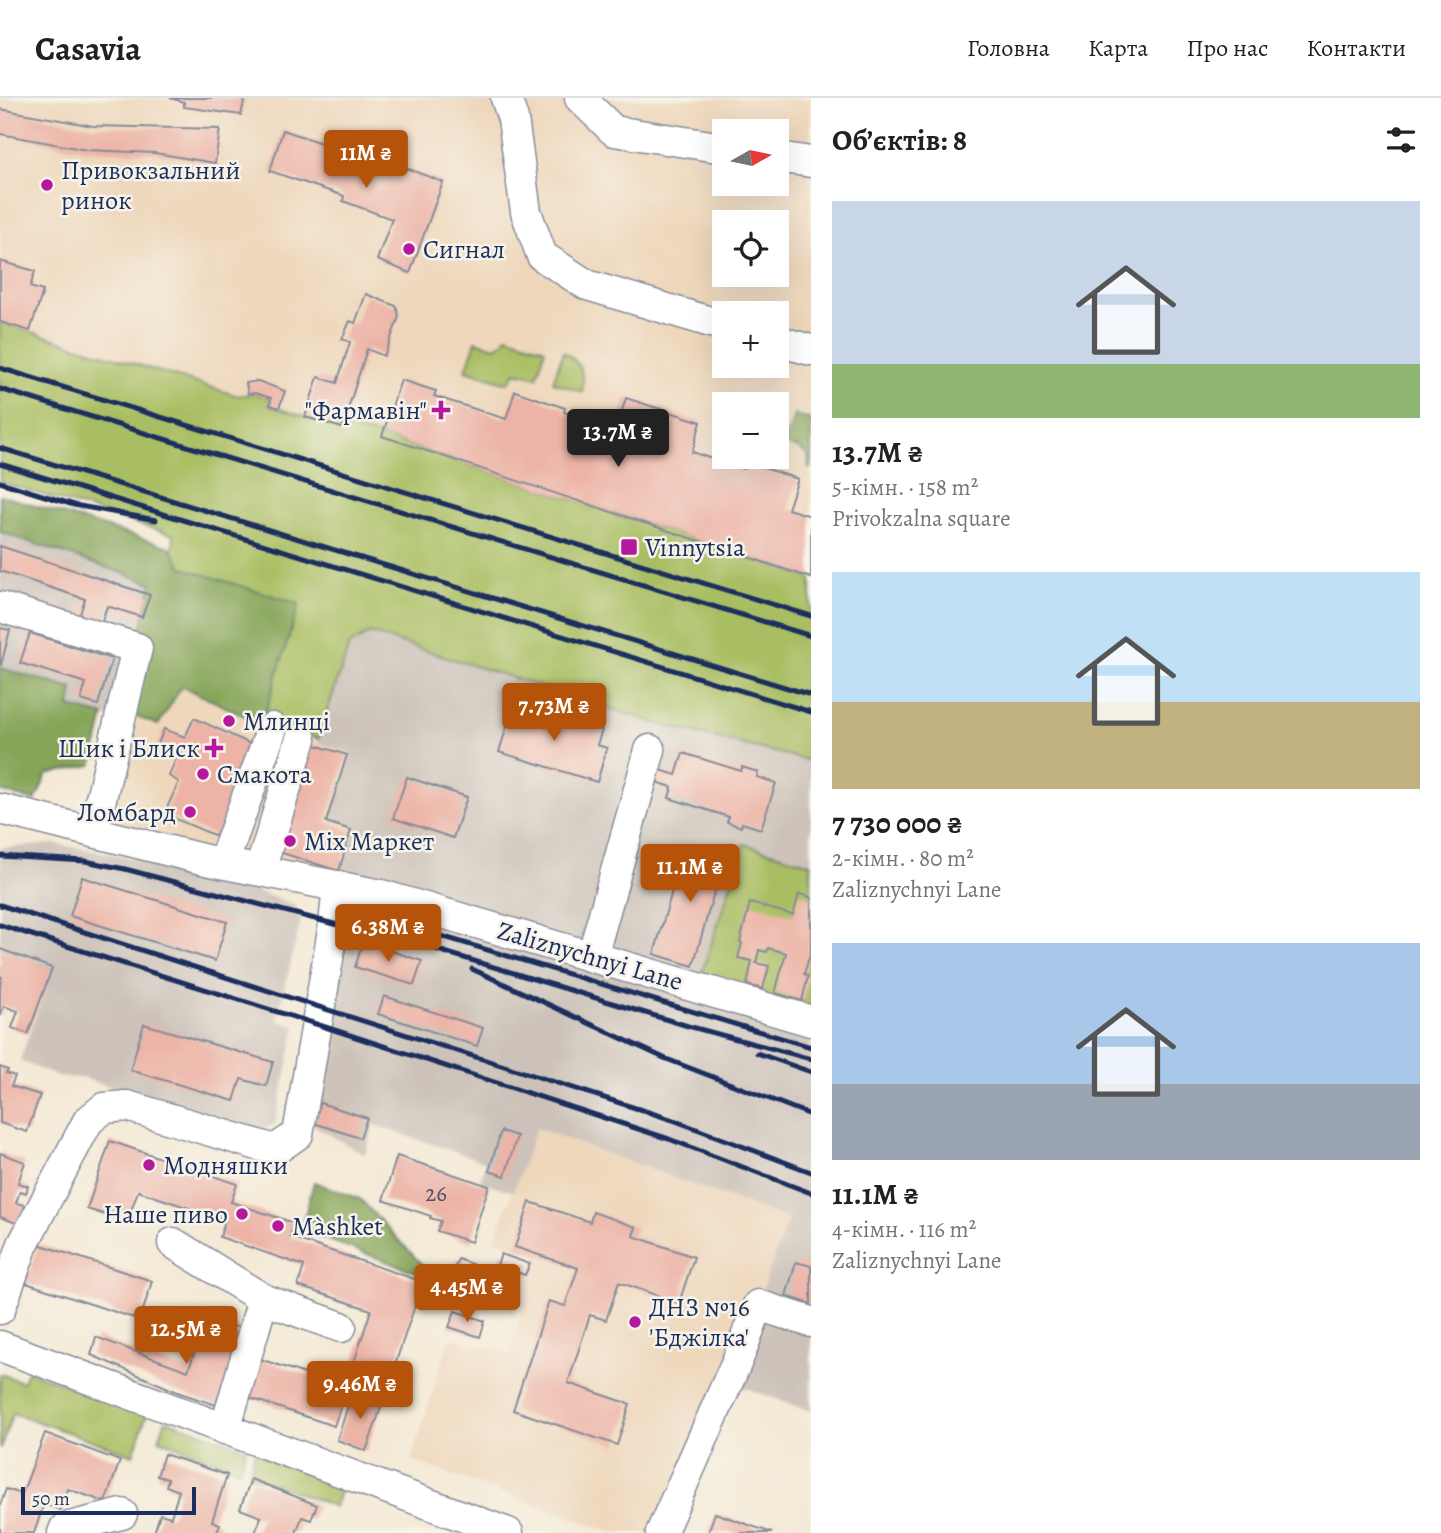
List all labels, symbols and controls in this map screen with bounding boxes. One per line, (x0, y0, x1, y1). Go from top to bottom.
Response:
text: Casavia (35, 26, 141, 71)
text: Головна (967, 32, 1050, 64)
text: Карта (1088, 32, 1148, 64)
text: Про нас (1186, 32, 1268, 64)
text: Контакти (1306, 32, 1406, 64)
north arrow (712, 119, 789, 196)
map controls (712, 119, 789, 469)
text: Об’єктів: 8 (832, 120, 967, 160)
icon: filters (1382, 121, 1420, 159)
pin: 11M ₴ (317, 130, 415, 190)
text: 11M ₴ (340, 137, 392, 168)
place label: Привокзальний ринок (61, 153, 240, 218)
marker: Привокзальний ринок (39, 177, 55, 193)
button: locate (712, 210, 789, 287)
place label: Сигнал (423, 232, 505, 267)
marker: Сигнал (401, 241, 417, 257)
icon: home (1063, 247, 1189, 373)
button: + (712, 301, 789, 378)
button: − (712, 392, 789, 469)
place label: "Фармавін" (305, 393, 427, 428)
marker: "Фармавін" (433, 402, 449, 418)
pin: 13.7M ₴ (553, 410, 683, 469)
text: 13.7M ₴ (583, 416, 653, 447)
text: 13.7M ₴ (832, 432, 923, 472)
text: 5-кімн. · 158 m² (832, 472, 978, 503)
text: Privokzalna square (832, 503, 1010, 534)
place label: Vinnytsia (644, 530, 745, 565)
marker: Vinnytsia (619, 537, 639, 557)
icon: home (1063, 618, 1189, 744)
pin: 7.73M ₴ (489, 684, 619, 743)
text: 7.73M ₴ (518, 690, 590, 721)
place label: Млинці (243, 704, 330, 739)
marker: Млинці (221, 713, 237, 729)
place label: Шик і Блиск (58, 731, 200, 766)
marker: Шик і Блиск (206, 740, 222, 756)
place label: Смакота (217, 757, 312, 792)
marker: Смакота (195, 766, 211, 782)
place label: Ломбард (77, 795, 176, 830)
text: 7 730 000 ₴ (832, 803, 963, 843)
marker: Ломбард (182, 804, 198, 820)
place label: Mix Маркет (304, 824, 435, 859)
marker: Mix Маркет (282, 833, 298, 849)
text: 2-кімн. · 80 m² (832, 843, 974, 874)
pin: 11.1M ₴ (625, 844, 755, 904)
text: 11.1M ₴ (657, 851, 723, 882)
text: Zaliznychnyi Lane (832, 874, 1001, 905)
pin: 6.38M ₴ (323, 904, 453, 964)
text: 6.38M ₴ (351, 911, 425, 942)
street label: Zaliznychnyi Lane (493, 913, 687, 999)
icon: home (1063, 989, 1189, 1115)
place label: Модняшки (163, 1148, 288, 1183)
marker: Модняшки (141, 1157, 157, 1173)
text: 11.1M ₴ (832, 1174, 919, 1214)
house number: 26 (425, 1178, 447, 1209)
place label: Наше пиво (103, 1197, 228, 1232)
marker: Наше пиво (234, 1206, 250, 1222)
place label: Màshket (292, 1209, 383, 1244)
text: 4-кімн. · 116 m² (832, 1214, 976, 1245)
marker: Màshket (270, 1218, 286, 1234)
text: Zaliznychnyi Lane (832, 1245, 1001, 1276)
pin: 4.45M ₴ (402, 1264, 532, 1324)
text: 4.45M ₴ (430, 1271, 504, 1302)
place label: ДНЗ №16 'Бджілка' (649, 1290, 750, 1355)
pin: 12.5M ₴ (121, 1306, 251, 1366)
text: 12.5M ₴ (150, 1313, 222, 1344)
marker: ДНЗ №16 'Бджілка' (627, 1314, 643, 1330)
pin: 9.46M ₴ (295, 1362, 425, 1421)
text: 9.46M ₴ (323, 1368, 397, 1399)
scale bar (21, 1484, 196, 1516)
text: 50 m (32, 1486, 70, 1512)

